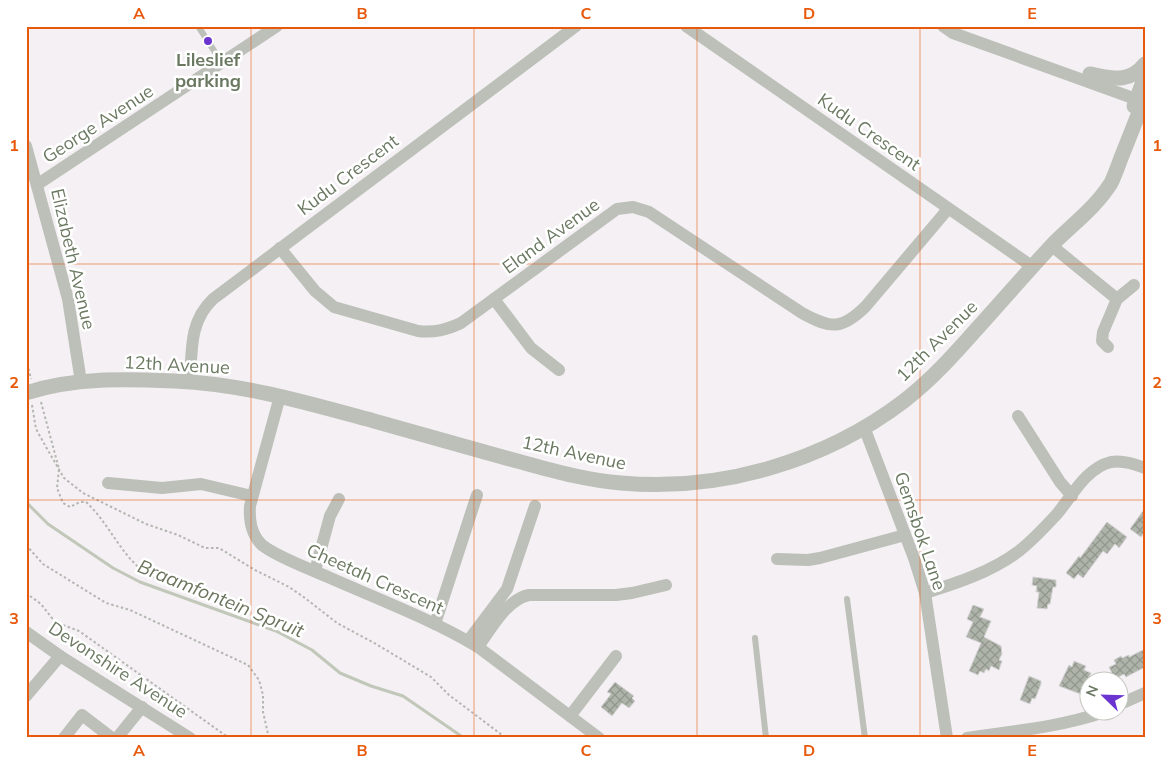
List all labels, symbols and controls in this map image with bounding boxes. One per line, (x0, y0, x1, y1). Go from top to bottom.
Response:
text: A (133, 3, 145, 23)
text: B (356, 3, 368, 23)
text: C (581, 3, 592, 23)
text: D (803, 3, 815, 23)
text: E (1027, 3, 1037, 23)
marker: Lileslief parking (202, 35, 214, 47)
place label: Lileslief parking (175, 48, 241, 92)
street label: George Avenue (38, 79, 158, 168)
street label: Kudu Crescent (813, 88, 925, 176)
street label: Kudu Crescent (293, 129, 403, 220)
text: 1 (9, 135, 19, 155)
text: 1 (1152, 135, 1162, 155)
street label: Elizabeth Avenue (46, 186, 101, 332)
street label: Eland Avenue (498, 193, 604, 279)
street label: 12th Avenue (891, 295, 982, 386)
street label: 12th Avenue (124, 350, 230, 379)
text: 2 (9, 372, 19, 392)
text: 2 (1152, 372, 1162, 392)
street label: 12th Avenue (520, 430, 628, 475)
street label: Gemsbok Lane (889, 469, 951, 593)
street label: Cheetah Crescent (303, 538, 447, 619)
water label: Braamfontein Spruit (134, 554, 309, 643)
text: 3 (9, 608, 19, 628)
text: 3 (1152, 608, 1162, 628)
street label: Devonshire Avenue (45, 616, 192, 723)
north arrow (1078, 672, 1128, 722)
text: N (1082, 683, 1102, 699)
text: A (133, 740, 145, 760)
text: B (356, 740, 368, 760)
text: C (581, 740, 592, 760)
text: D (803, 740, 815, 760)
text: E (1027, 740, 1037, 760)

